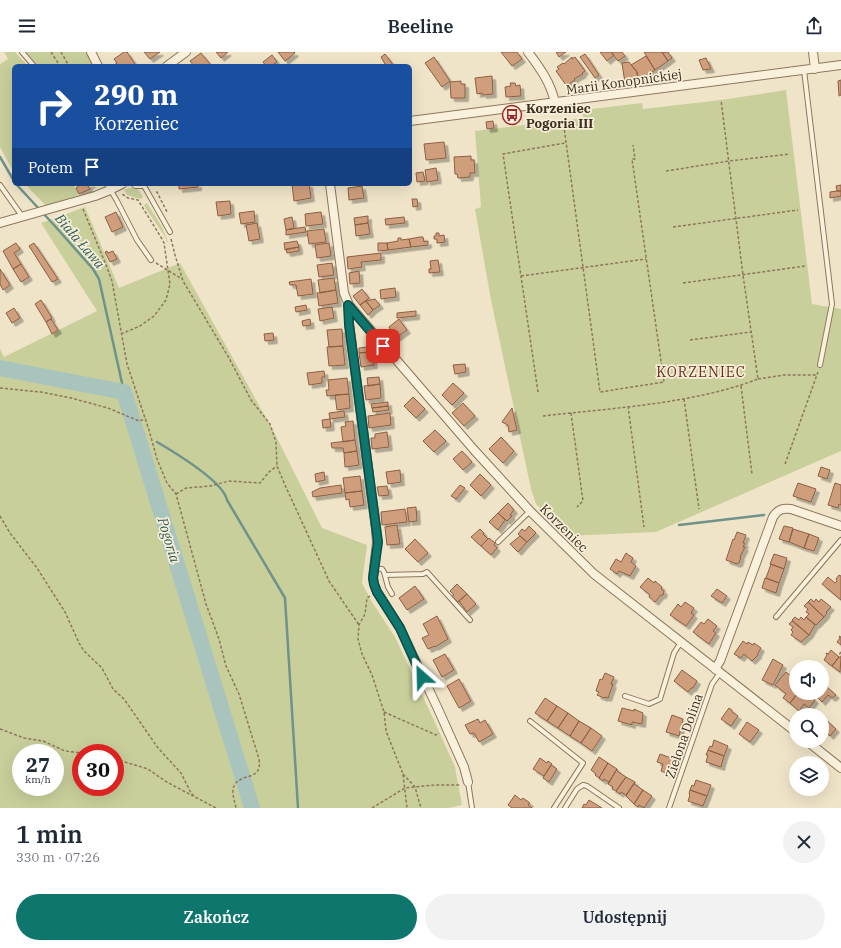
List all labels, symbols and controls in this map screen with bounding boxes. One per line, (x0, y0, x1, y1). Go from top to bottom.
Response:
icon: menu (16, 15, 38, 37)
text: Beeline (388, 15, 453, 38)
icon: share (803, 15, 825, 37)
street label: Marii Konopnickiej (565, 65, 683, 99)
text: 290 m (94, 76, 178, 113)
icon: right (28, 80, 80, 132)
place label: Korzeniec Pogoria III (526, 100, 593, 132)
bus stop icon: Korzeniec Pogoria III (501, 104, 523, 126)
text: Korzeniec (94, 112, 179, 135)
icon: arrive (81, 156, 103, 178)
text: Potem (28, 158, 73, 177)
water label: Biała Ława (50, 209, 109, 273)
pin (366, 329, 400, 363)
icon: arrive (372, 335, 394, 357)
district label: KORZENIEC (656, 363, 746, 381)
street label: Korzeniec (536, 500, 592, 556)
water label: Pogoria (153, 514, 184, 565)
position arrow (401, 656, 443, 698)
map controls (789, 660, 829, 796)
button: sound (789, 660, 829, 700)
street label: Zielona Dolina (661, 691, 707, 781)
button: search (789, 708, 829, 748)
speed limit sign: 30 (72, 744, 124, 796)
text: 27 (26, 751, 50, 778)
button: layers (789, 756, 829, 796)
text: km/h (25, 773, 51, 786)
text: 1 min (16, 818, 83, 850)
button: close (783, 821, 825, 863)
text: 330 m · 07:26 (16, 849, 100, 866)
button: Zakończ (16, 894, 417, 940)
button: Udostępnij (425, 894, 825, 940)

